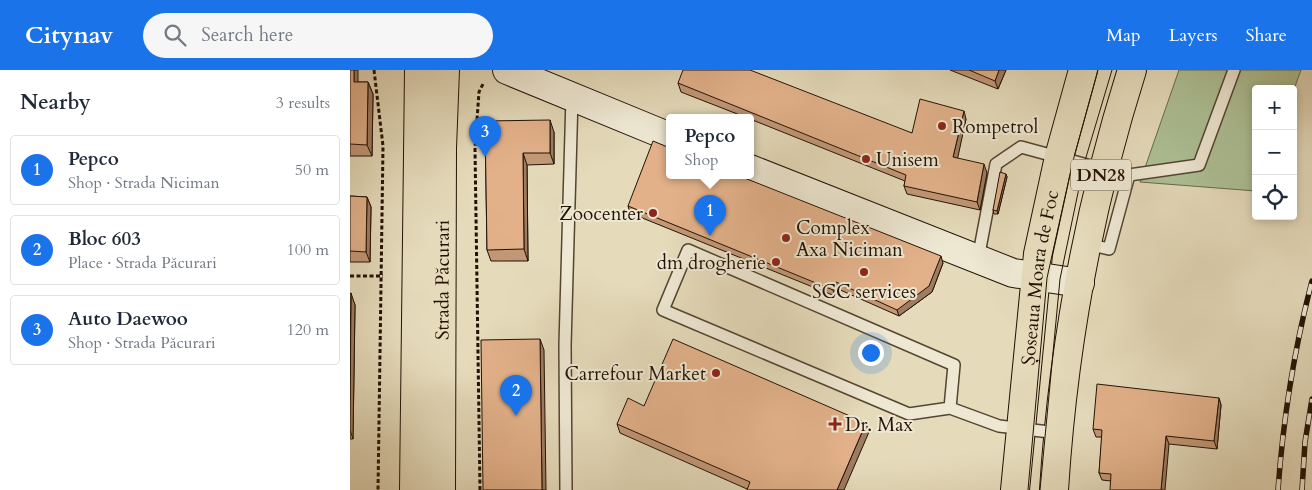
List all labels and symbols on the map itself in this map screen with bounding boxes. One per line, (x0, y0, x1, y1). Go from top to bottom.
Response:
place label: Rompetrol (952, 114, 1038, 140)
pin: 3 (469, 116, 501, 157)
marker: Rompetrol (936, 120, 948, 132)
place label: Unisem (876, 147, 940, 173)
marker: Unisem (860, 153, 872, 165)
road number: DN28 (1071, 160, 1131, 190)
street label: Șoseaua Moara de Foc (1015, 187, 1066, 367)
pin: 1 (694, 195, 726, 236)
place label: Zoocenter (559, 201, 643, 227)
marker: Zoocenter (647, 207, 659, 219)
place label: Complex Axa Niciman (796, 215, 903, 263)
street label: Strada Păcurari (429, 220, 456, 340)
marker: Complex Axa Niciman (780, 232, 792, 244)
place label: dm drogherie (657, 250, 766, 276)
marker: dm drogherie (770, 256, 782, 268)
marker: SCC services (858, 266, 870, 278)
place label: SCC services (812, 279, 916, 305)
your location (858, 340, 884, 366)
place label: Carrefour Market (564, 361, 706, 387)
marker: Carrefour Market (710, 367, 722, 379)
pin: 2 (500, 375, 532, 416)
place label: Dr. Max (845, 412, 913, 438)
marker: Dr. Max (829, 418, 841, 430)

